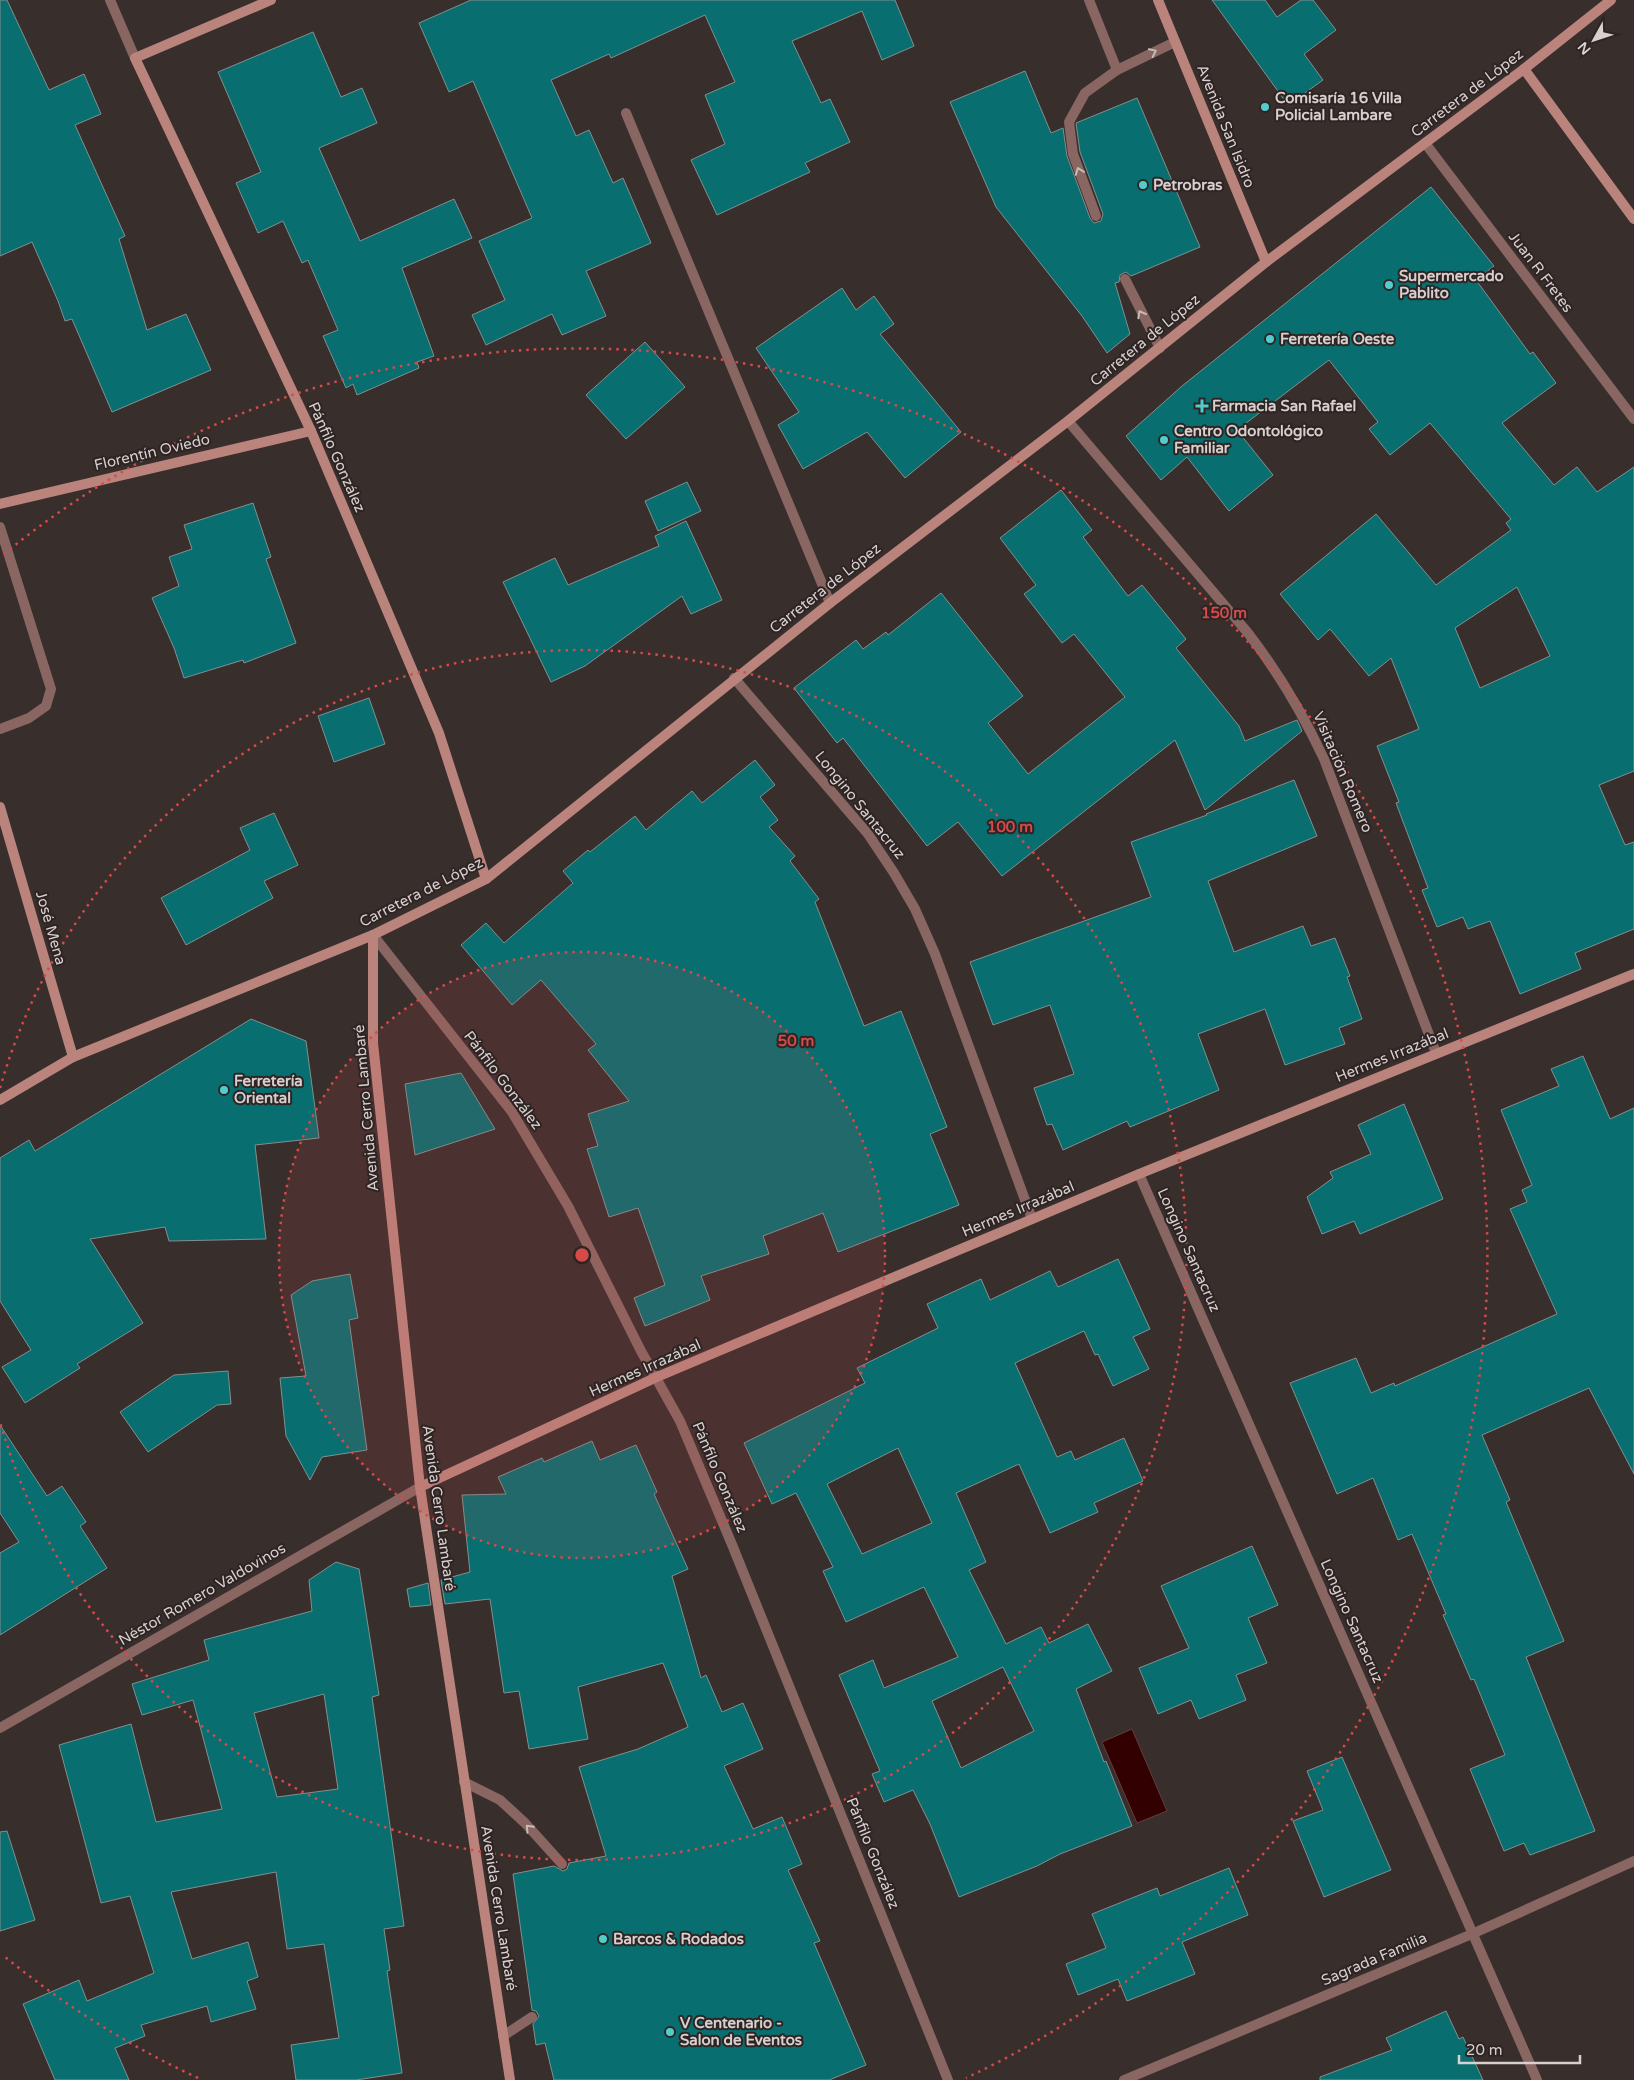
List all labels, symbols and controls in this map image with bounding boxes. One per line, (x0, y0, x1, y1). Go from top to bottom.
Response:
north arrow (1569, 15, 1619, 65)
text: N (1574, 38, 1595, 58)
street label: Carretera de López (1407, 45, 1527, 141)
one-way arrow (1148, 48, 1157, 59)
street label: Avenida San Isidro (1193, 62, 1259, 190)
place label: Comisaría 16 Villa Policial Lambare (1275, 89, 1402, 124)
marker: Comisaría 16 Villa Policial Lambare (1259, 101, 1271, 113)
one-way arrow (1075, 167, 1085, 175)
place label: Petrobras (1153, 176, 1223, 194)
marker: Petrobras (1137, 179, 1149, 191)
street label: Juan R Fretes (1505, 228, 1577, 316)
place label: Supermercado Pablito (1399, 267, 1504, 302)
marker: Supermercado Pablito (1383, 279, 1395, 291)
street label: Carretera de López (1087, 290, 1203, 390)
one-way arrow (1138, 310, 1148, 319)
place label: Ferretería Oeste (1280, 330, 1395, 348)
marker: Ferretería Oeste (1264, 333, 1276, 345)
place label: Farmacia San Rafael (1212, 397, 1356, 415)
street label: Pánfilo González (305, 399, 369, 515)
marker: Farmacia San Rafael (1196, 400, 1208, 412)
place label: Centro Odontológico Familiar (1174, 422, 1323, 457)
street label: Florentín Oviedo (92, 430, 212, 474)
marker: Centro Odontológico Familiar (1158, 434, 1170, 446)
street label: Carretera de López (766, 539, 884, 637)
text: 150 m (1201, 604, 1247, 622)
street label: Visitación Romero (1309, 709, 1377, 835)
street label: Longino Santacruz (811, 748, 909, 862)
text: 100 m (987, 818, 1033, 836)
street label: Carretera de López (356, 853, 486, 931)
street label: José Mena (32, 889, 70, 967)
street label: Avenida Cerro Lambaré (350, 1024, 382, 1192)
street label: Hermes Irrazábal (1333, 1024, 1451, 1086)
street label: Pánfilo González (460, 1027, 546, 1133)
text: 50 m (778, 1032, 814, 1050)
place label: Ferretería Oriental (234, 1072, 303, 1107)
marker: Ferretería Oriental (218, 1084, 230, 1096)
street label: Hermes Irrazábal (959, 1177, 1077, 1241)
street label: Longino Santacruz (1154, 1185, 1224, 1315)
centre of rings (573, 1246, 591, 1264)
street label: Hermes Irrazábal (586, 1335, 704, 1401)
street label: Pánfilo González (689, 1419, 751, 1535)
street label: Avenida Cerro Lambaré (418, 1424, 460, 1592)
street label: Néstor Romero Valdovinos (115, 1539, 289, 1649)
street label: Longino Santacruz (1317, 1556, 1387, 1686)
street label: Pánfilo González (842, 1795, 904, 1911)
street label: Avenida Cerro Lambaré (477, 1824, 521, 1992)
one-way arrow (526, 1825, 535, 1834)
street label: Sagrada Familia (1319, 1929, 1429, 1989)
place label: Barcos & Rodados (613, 1930, 744, 1948)
marker: Barcos & Rodados (597, 1933, 609, 1945)
place label: V Centenario - Salon de Eventos (680, 2014, 802, 2049)
marker: V Centenario - Salon de Eventos (664, 2026, 676, 2038)
scale bar (1459, 2032, 1580, 2064)
text: 20 m (1466, 2041, 1503, 2059)

